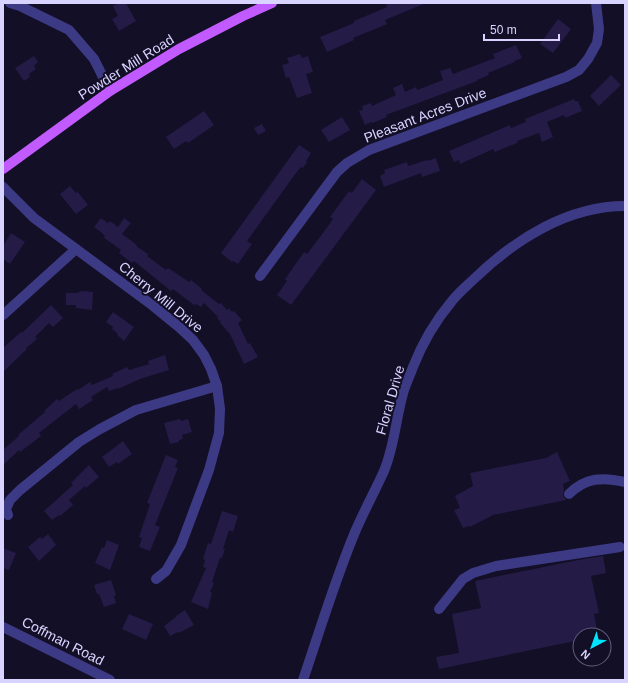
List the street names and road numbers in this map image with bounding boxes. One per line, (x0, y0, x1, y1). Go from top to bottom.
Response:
street label: Powder Mill Road (75, 31, 177, 103)
street label: Pleasant Acres Drive (361, 84, 489, 146)
street label: Cherry Mill Drive (116, 258, 206, 336)
street label: Floral Drive (372, 363, 408, 437)
street label: Coffman Road (19, 613, 107, 669)

